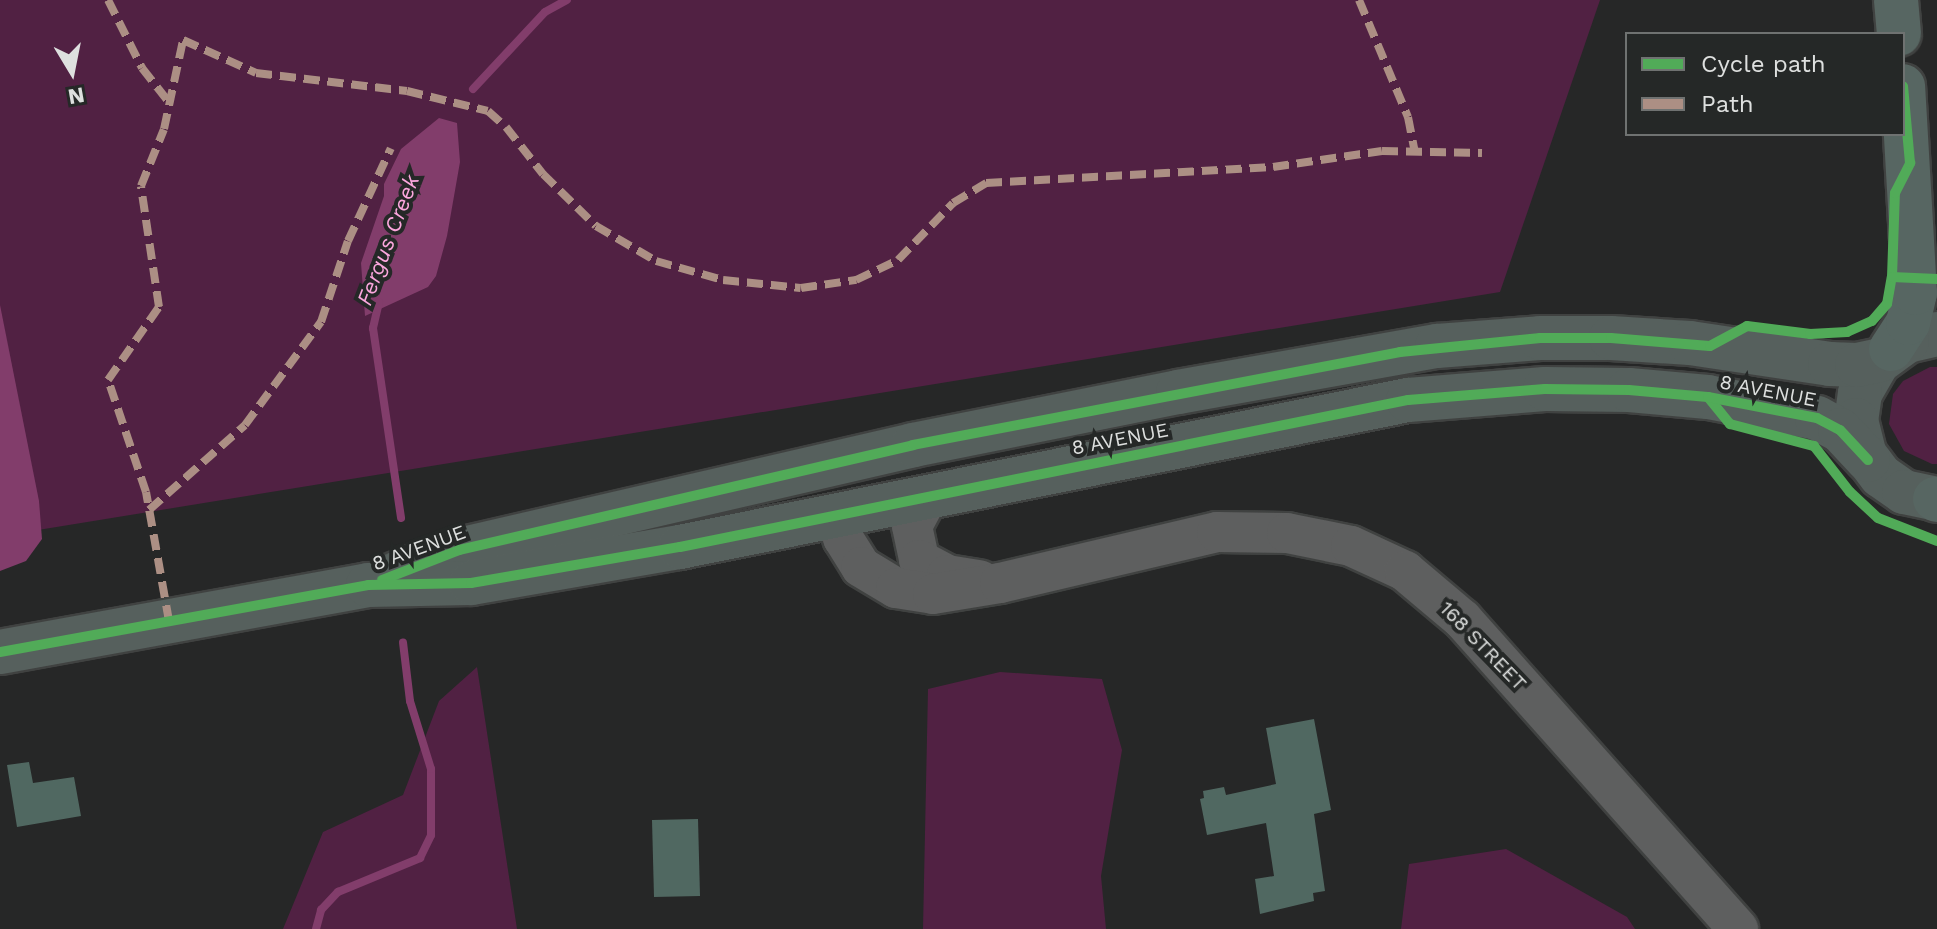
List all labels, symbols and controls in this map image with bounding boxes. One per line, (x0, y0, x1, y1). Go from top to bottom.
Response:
north arrow (32, 32, 112, 112)
legend (1625, 32, 1905, 136)
text: Cycle path (1701, 50, 1826, 78)
text: N (66, 82, 86, 110)
text: Path (1701, 90, 1754, 118)
water label: Fergus Creek (351, 171, 425, 309)
street label: 8 AVENUE (1717, 370, 1819, 412)
street label: 8 AVENUE (1069, 418, 1171, 460)
street label: 8 AVENUE (369, 520, 469, 576)
street label: 168 STREET (1435, 597, 1531, 695)

